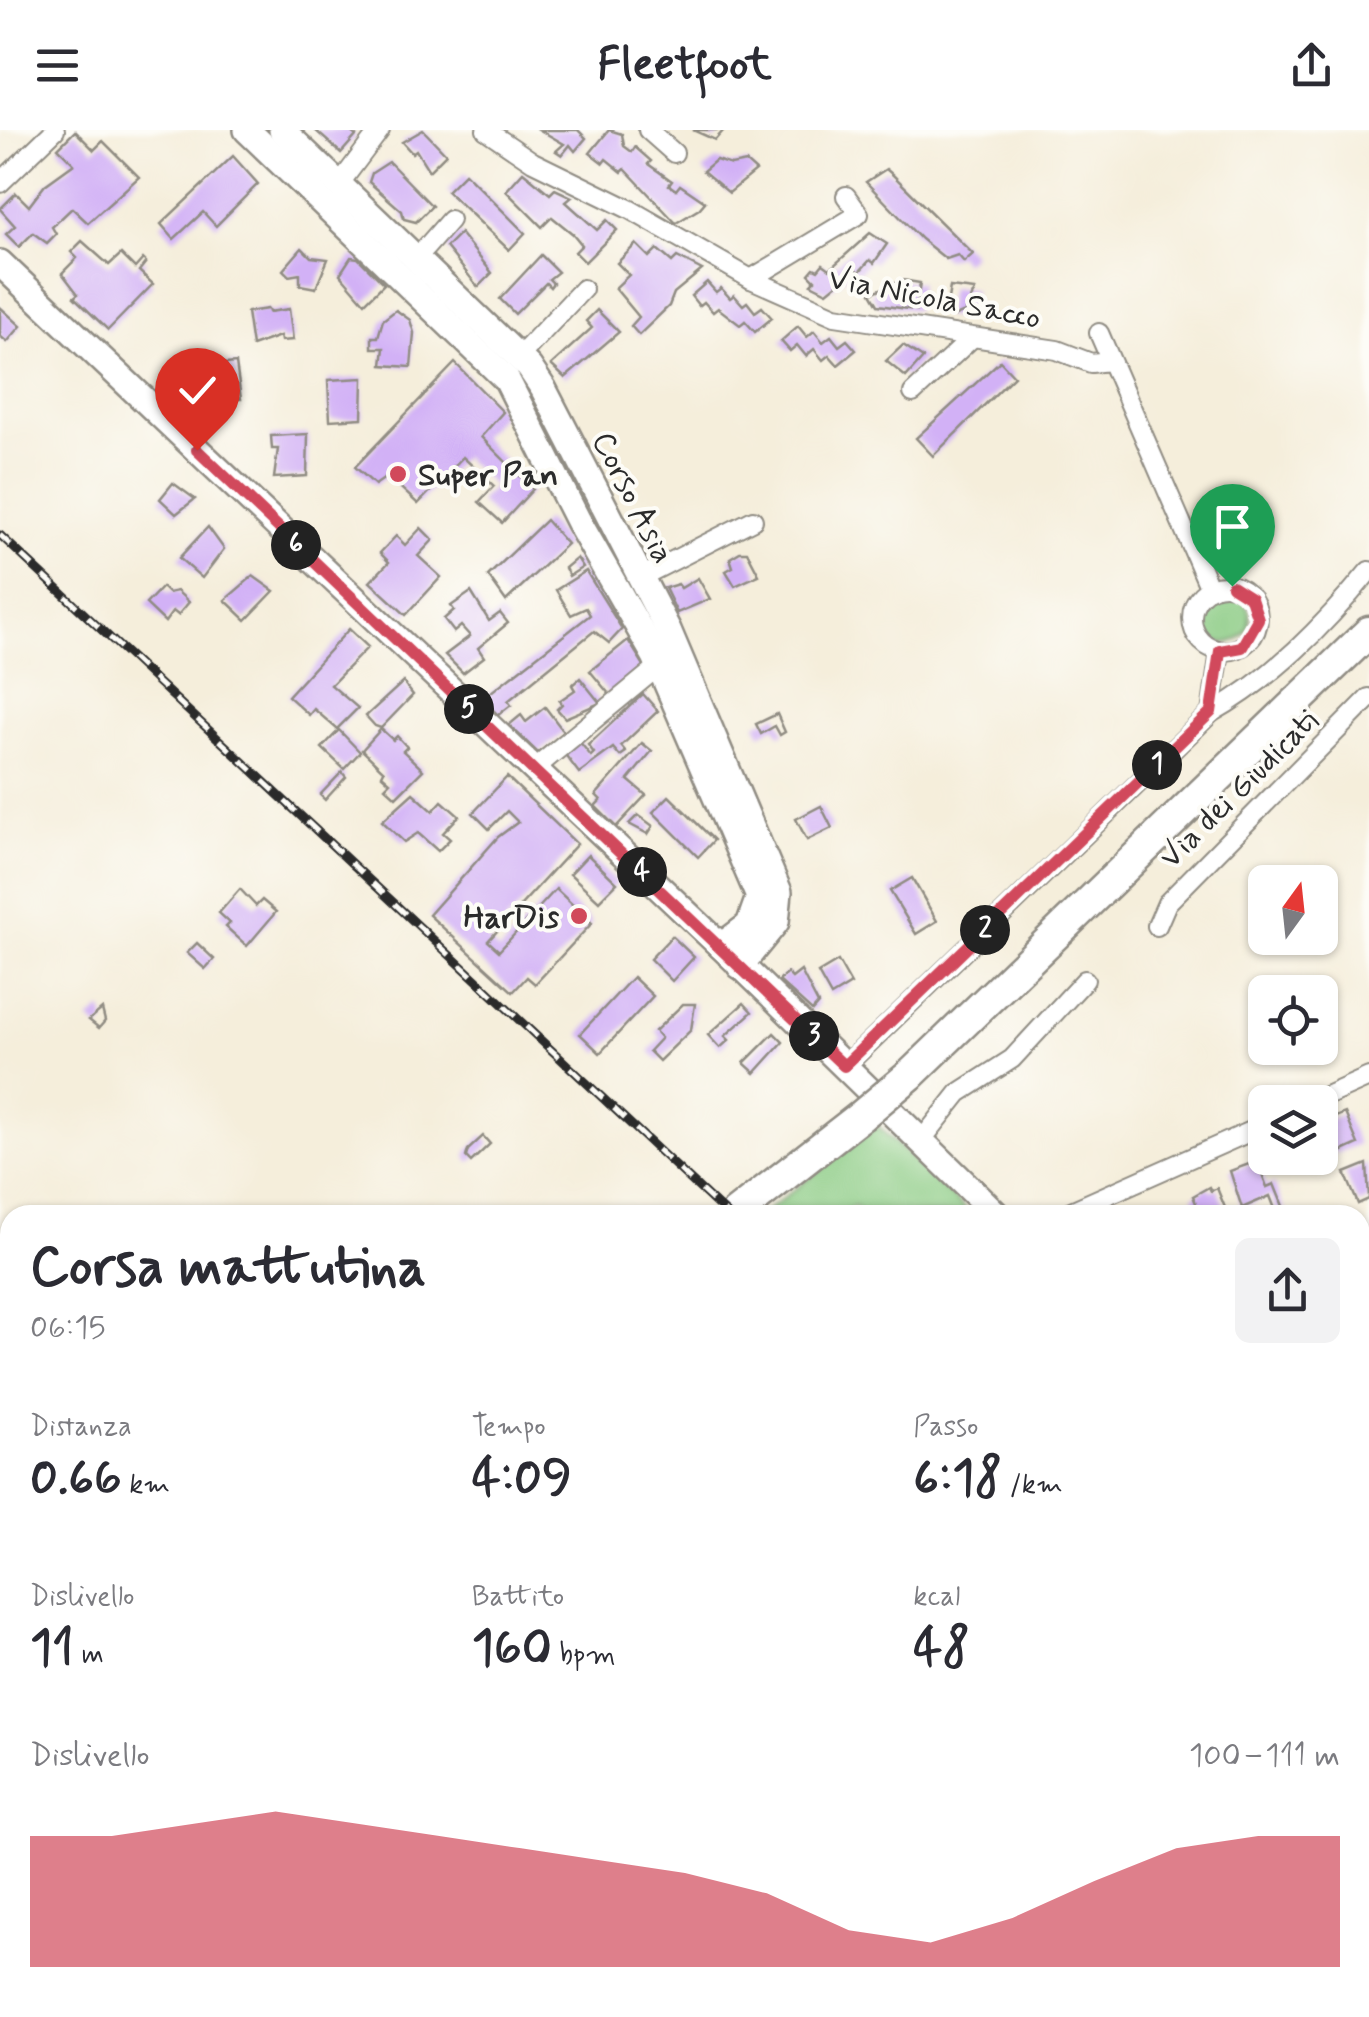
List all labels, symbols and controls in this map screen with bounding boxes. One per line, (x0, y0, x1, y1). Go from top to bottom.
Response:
text: Fleetfoot (597, 36, 772, 95)
icon: menu (30, 38, 85, 93)
icon: share (1284, 38, 1339, 93)
street label: Via Nicola Sacco (825, 258, 1044, 340)
pin (155, 348, 240, 451)
icon: check (170, 363, 225, 418)
street label: Corso Asia (581, 425, 683, 571)
place label: Super Pan (418, 455, 558, 497)
marker: Super Pan (387, 463, 409, 485)
pin (1190, 484, 1275, 587)
icon: arrive (1205, 499, 1260, 554)
pin: 6 (271, 520, 321, 570)
text: 6 (289, 526, 303, 563)
pin: 5 (444, 684, 494, 734)
text: 5 (461, 690, 477, 727)
street label: Via dei Giudicati (1151, 701, 1328, 878)
pin: 1 (1132, 740, 1182, 790)
text: 1 (1151, 746, 1163, 783)
pin: 4 (617, 847, 667, 897)
text: 4 (634, 853, 650, 890)
north arrow (1248, 865, 1338, 955)
map controls (1248, 865, 1338, 1175)
place label: HarDis (464, 897, 560, 939)
marker: HarDis (568, 905, 590, 927)
pin: 2 (960, 905, 1010, 955)
text: 2 (978, 911, 992, 948)
button: locate (1248, 975, 1338, 1065)
pin: 3 (789, 1011, 839, 1061)
text: 3 (808, 1017, 820, 1054)
button: layers (1248, 1085, 1338, 1175)
text: Corsa mattutina (30, 1233, 426, 1305)
button: share (1235, 1238, 1340, 1343)
text: 06:15 (30, 1307, 106, 1349)
text: Distanza (30, 1409, 132, 1446)
text: Tempo (472, 1409, 546, 1446)
text: Passo (913, 1409, 979, 1446)
text: 0.66 (30, 1446, 122, 1512)
text: 4:09 (472, 1446, 572, 1512)
text: 6:18 (913, 1446, 1002, 1512)
text: km (122, 1467, 170, 1504)
text: /km (1002, 1467, 1063, 1504)
text: Dislivello (30, 1579, 135, 1616)
text: Battito (472, 1579, 564, 1616)
text: kcal (913, 1579, 960, 1616)
text: 11 (30, 1616, 74, 1682)
text: 160 (472, 1616, 552, 1682)
text: 48 (913, 1616, 970, 1682)
text: m (74, 1637, 104, 1674)
text: bpm (552, 1637, 616, 1674)
text: Dislivello (30, 1735, 149, 1777)
text: 100–111 m (1189, 1735, 1340, 1777)

